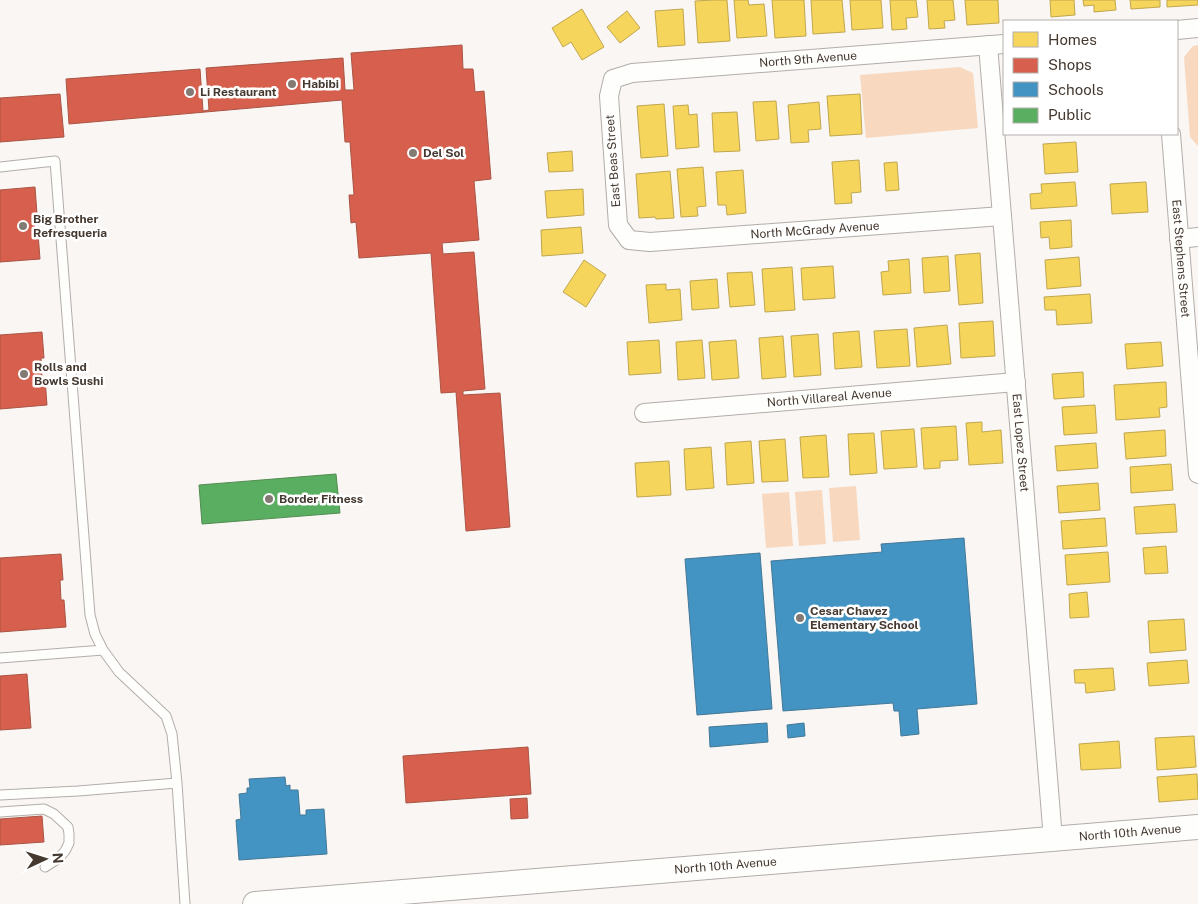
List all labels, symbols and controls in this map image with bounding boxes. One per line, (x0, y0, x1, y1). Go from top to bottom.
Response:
legend (1003, 20, 1178, 135)
text: Homes (1048, 31, 1097, 48)
street label: North 9th Avenue (759, 48, 858, 70)
text: Shops (1048, 56, 1092, 73)
place label: Habibi (302, 77, 339, 91)
marker: Habibi (286, 78, 298, 90)
text: Schools (1048, 81, 1104, 98)
place label: Li Restaurant (200, 85, 277, 99)
marker: Li Restaurant (184, 86, 196, 98)
text: Public (1048, 106, 1092, 123)
street label: East Beas Street (603, 114, 623, 208)
place label: Del Sol (423, 146, 464, 160)
marker: Del Sol (407, 147, 419, 159)
street label: East Stephens Street (1169, 199, 1193, 319)
place label: Big Brother Refresqueria (33, 212, 107, 240)
street label: North McGrady Avenue (750, 218, 880, 241)
marker: Big Brother Refresqueria (17, 220, 29, 232)
place label: Rolls and Bowls Sushi (34, 360, 103, 388)
marker: Rolls and Bowls Sushi (18, 368, 30, 380)
street label: North Villareal Avenue (766, 385, 892, 410)
street label: East Lopez Street (1010, 393, 1032, 493)
place label: Border Fitness (279, 492, 363, 506)
marker: Border Fitness (263, 493, 275, 505)
place label: Cesar Chavez Elementary School (810, 604, 919, 632)
marker: Cesar Chavez Elementary School (794, 612, 806, 624)
street label: North 10th Avenue (1078, 821, 1182, 844)
north arrow (20, 834, 70, 884)
text: N (50, 852, 66, 864)
street label: North 10th Avenue (674, 854, 777, 877)

